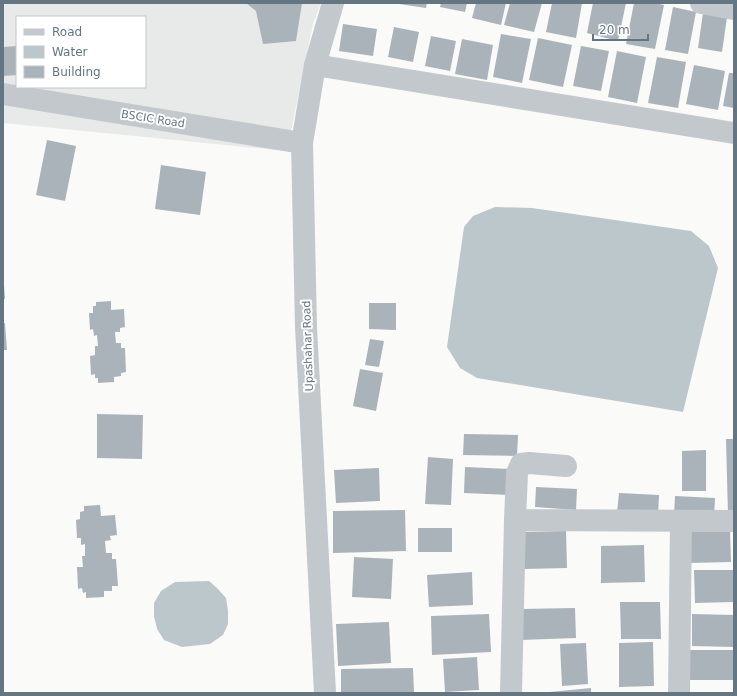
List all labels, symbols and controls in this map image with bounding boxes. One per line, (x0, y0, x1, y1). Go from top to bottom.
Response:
legend (16, 16, 146, 88)
scale bar (593, 16, 648, 42)
text: 20 m (599, 23, 630, 37)
text: Road (52, 25, 82, 39)
text: Water (52, 45, 88, 59)
text: Building (52, 65, 101, 79)
street label: BSCIC Road (120, 108, 186, 130)
street label: Upashahar Road (300, 301, 316, 391)

